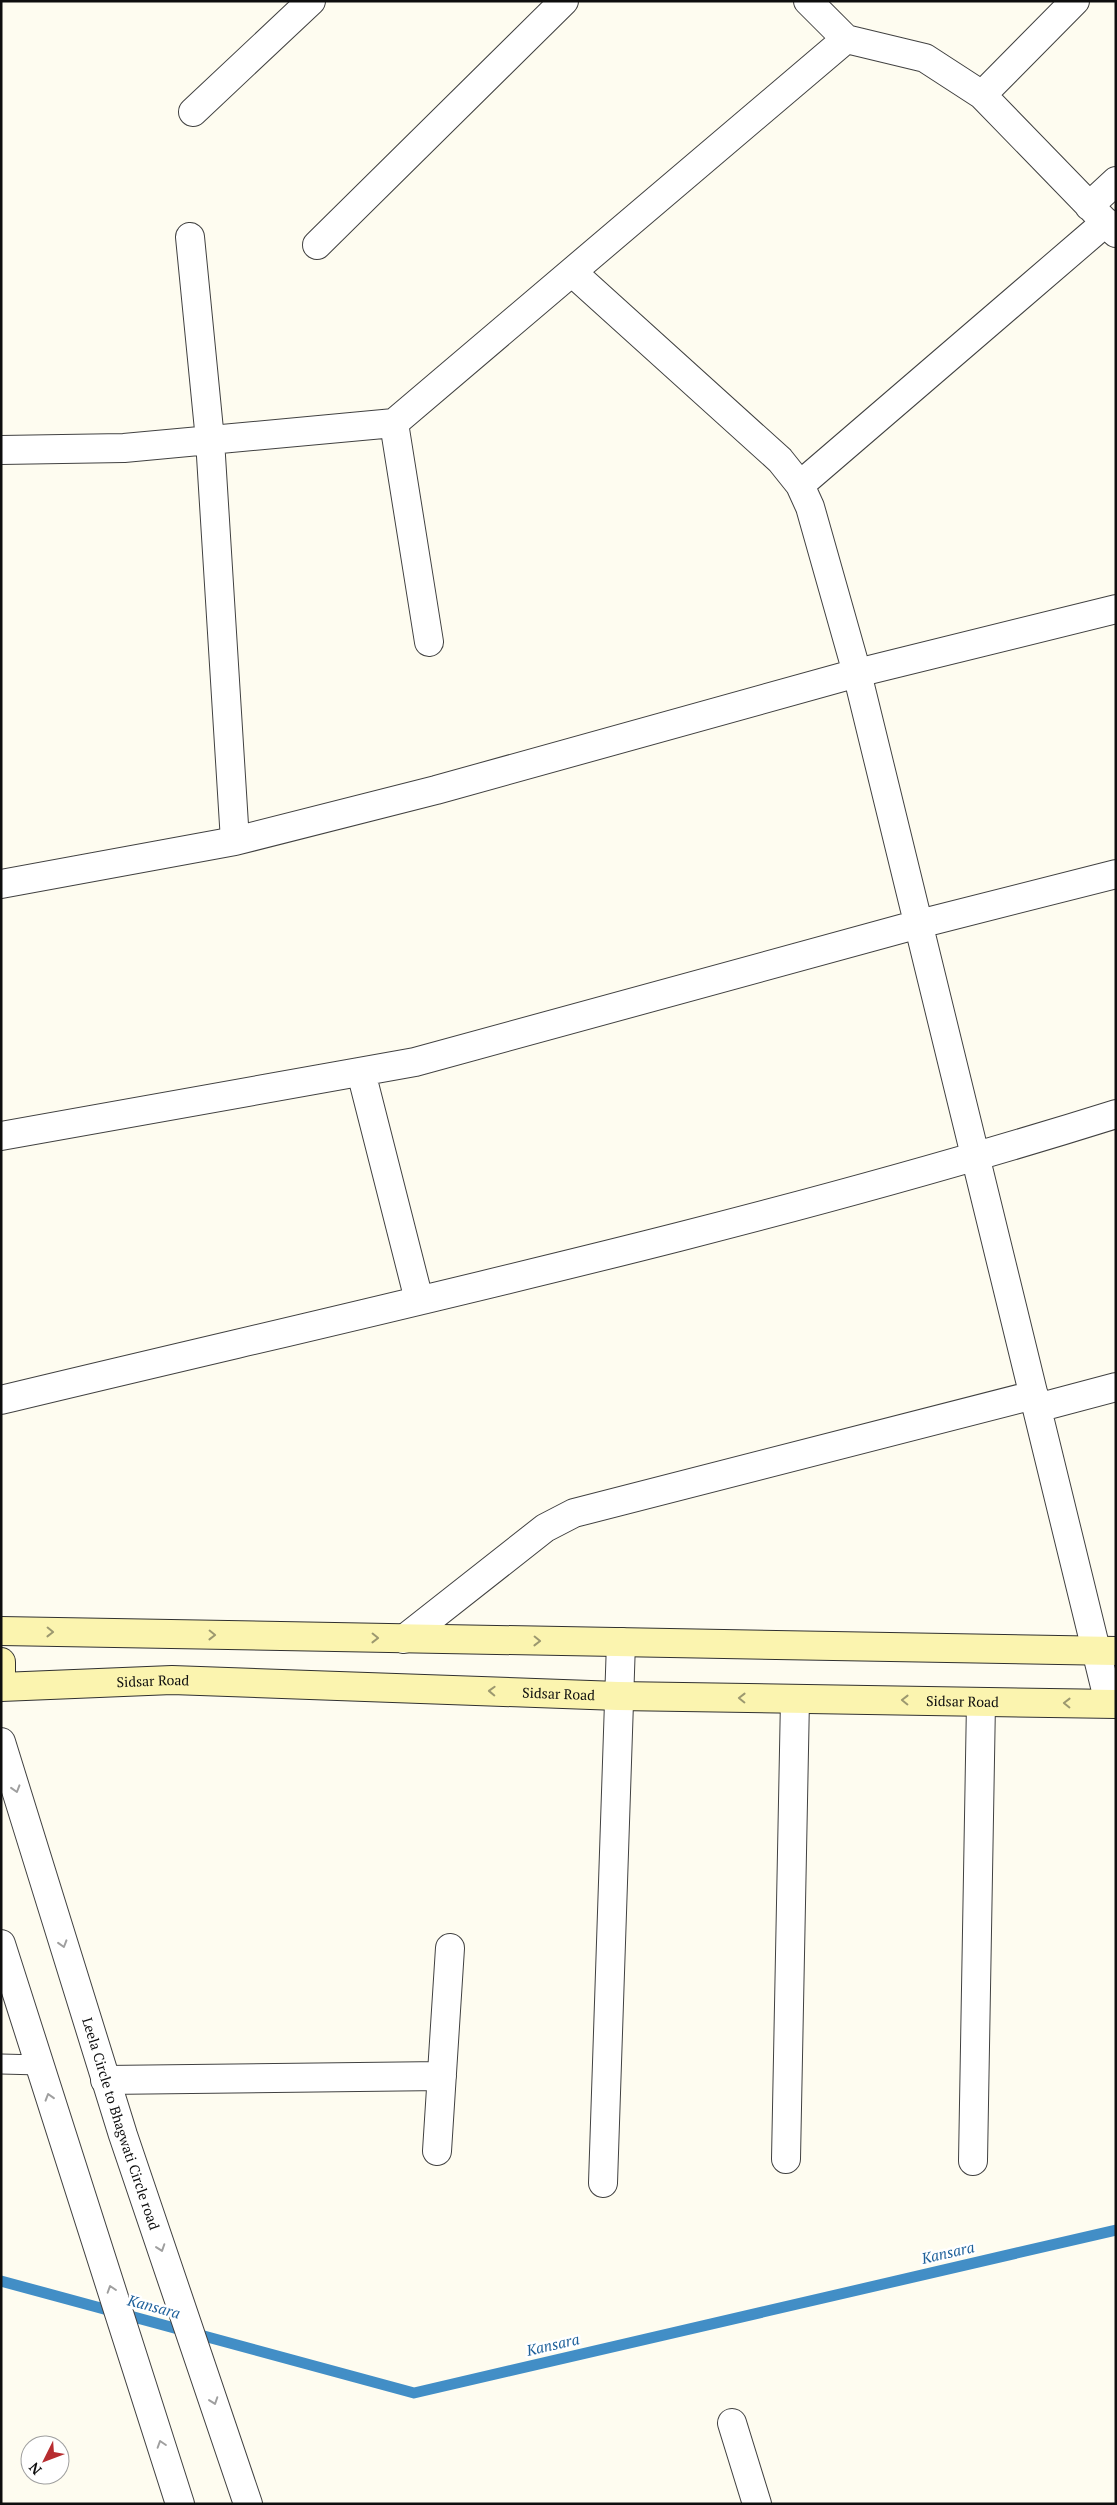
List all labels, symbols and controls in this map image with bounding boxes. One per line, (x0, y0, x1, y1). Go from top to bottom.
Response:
one-way arrow (46, 1627, 54, 1637)
one-way arrow (209, 1630, 217, 1640)
one-way arrow (372, 1633, 379, 1643)
one-way arrow (534, 1636, 542, 1646)
street label: Sidsar Road (116, 1670, 190, 1691)
street label: Sidsar Road (522, 1683, 596, 1704)
one-way arrow (488, 1686, 496, 1696)
street label: Sidsar Road (926, 1691, 999, 1711)
one-way arrow (738, 1693, 746, 1703)
one-way arrow (900, 1695, 908, 1705)
one-way arrow (1063, 1698, 1070, 1708)
one-way arrow (10, 1784, 20, 1792)
one-way arrow (58, 1939, 68, 1948)
street label: Leela Circle to Bhagwati Circle road (78, 2015, 164, 2232)
one-way arrow (45, 2093, 55, 2101)
water label: Kansara (918, 2236, 976, 2268)
one-way arrow (155, 2243, 165, 2251)
one-way arrow (107, 2285, 117, 2294)
water label: Kansara (125, 2289, 183, 2323)
water label: Kansara (523, 2328, 581, 2360)
one-way arrow (208, 2397, 218, 2405)
north arrow (20, 2435, 70, 2485)
one-way arrow (156, 2440, 166, 2449)
text: N (24, 2458, 46, 2479)

